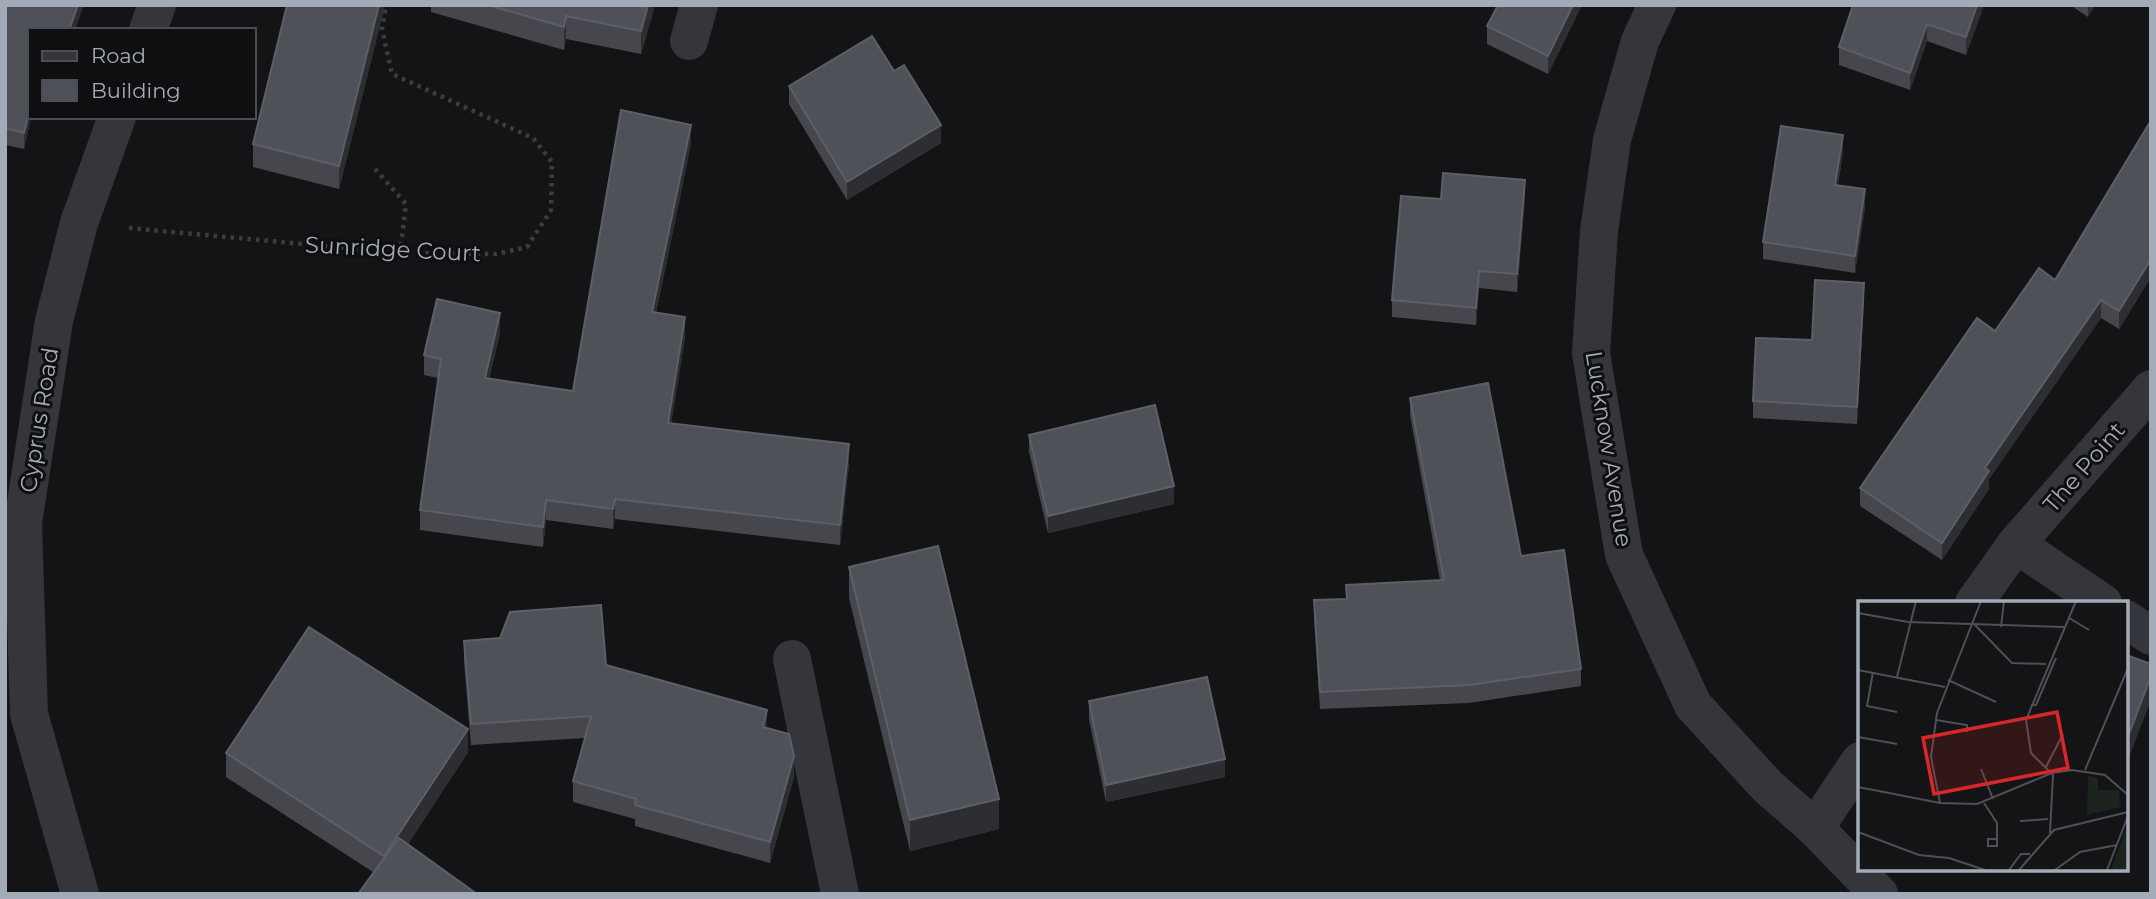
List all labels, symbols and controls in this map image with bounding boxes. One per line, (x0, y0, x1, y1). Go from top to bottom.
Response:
legend (28, 28, 256, 119)
text: Road (91, 43, 146, 68)
text: Building (91, 78, 181, 103)
street label: Sunridge Court (304, 230, 482, 268)
street label: Cyprus Road (14, 345, 64, 495)
street label: Lucknow Avenue (1580, 349, 1638, 549)
street label: The Point (2037, 416, 2131, 518)
inset map (1858, 601, 2128, 871)

